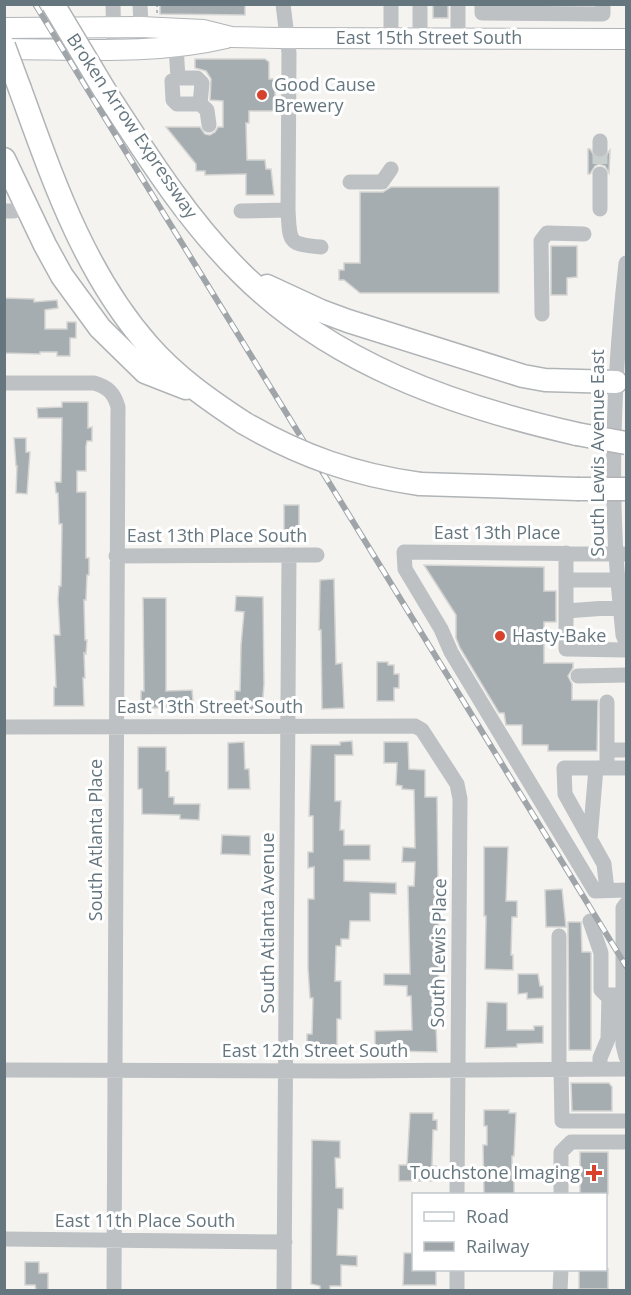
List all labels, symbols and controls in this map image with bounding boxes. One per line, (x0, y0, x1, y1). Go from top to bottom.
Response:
street label: East 15th Street South (336, 25, 522, 49)
street label: Broken Arrow Expressway (62, 28, 204, 224)
place label: Good Cause Brewery (274, 72, 376, 117)
marker: Good Cause Brewery (255, 88, 269, 102)
street label: South Lewis Avenue East (585, 349, 609, 557)
street label: East 13th Place (434, 520, 560, 544)
street label: East 13th Place South (127, 523, 307, 547)
place label: Hasty-Bake (512, 623, 606, 647)
marker: Hasty-Bake (493, 629, 507, 643)
street label: East 13th Street South (117, 694, 303, 718)
street label: South Atlanta Place (83, 759, 107, 921)
street label: South Atlanta Avenue (255, 832, 279, 1014)
street label: South Lewis Place (425, 878, 451, 1028)
street label: East 12th Street South (222, 1038, 408, 1062)
place label: Touchstone Imaging (410, 1160, 580, 1184)
marker: Touchstone Imaging (585, 1164, 603, 1182)
legend (412, 1193, 607, 1271)
text: Road (466, 1204, 509, 1228)
street label: East 11th Place South (55, 1208, 235, 1232)
text: Railway (466, 1234, 530, 1258)

